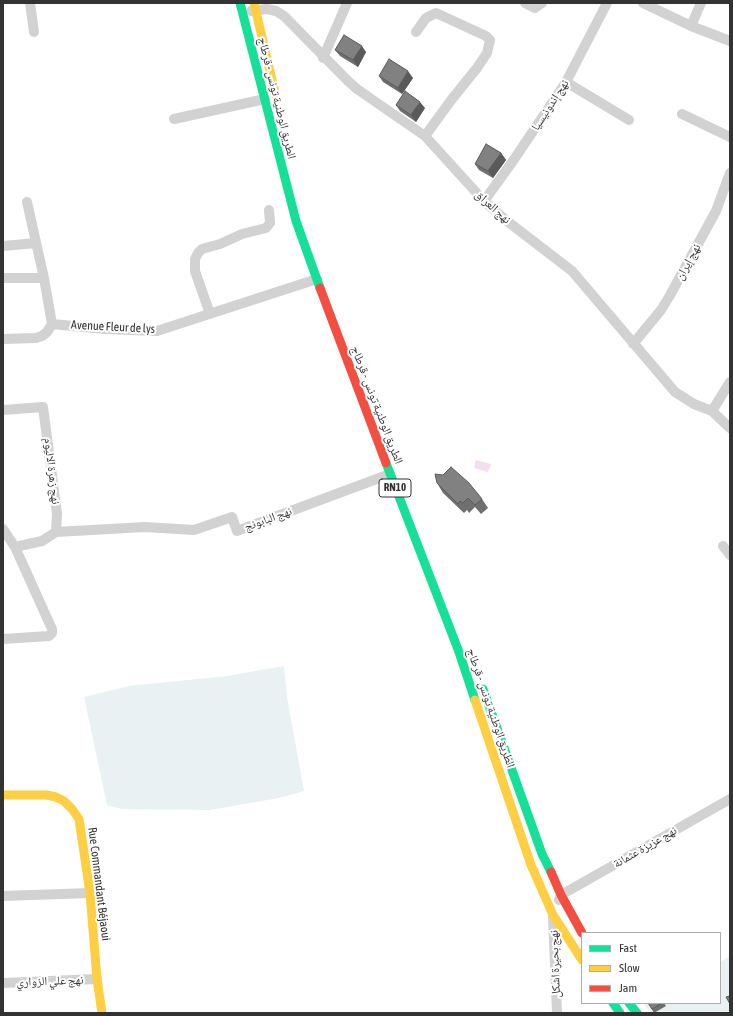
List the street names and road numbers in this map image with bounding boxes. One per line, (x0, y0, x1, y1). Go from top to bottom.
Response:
street label: الطريق الوطنية تونس - قرطاج (255, 36, 299, 160)
street label: نهج إندونيسيا (528, 77, 572, 133)
street label: نهج العراق (472, 187, 514, 227)
street label: نهج إيران (672, 241, 704, 283)
street label: Avenue Fleur de lys (71, 318, 155, 336)
street label: الطريق الوطنية تونس - قرطاج (348, 344, 406, 466)
street label: نهج زهرة الاليوم (41, 437, 63, 505)
road number: RN10 (379, 479, 411, 497)
street label: نهج البابونج (242, 504, 294, 534)
street label: الطريق الوطنية تونس - قرطاج (464, 647, 518, 769)
street label: نهج عزيزة عثمانة (611, 823, 679, 871)
street label: Rue Commandant Béjaoui (85, 826, 113, 942)
street label: نهج بحيرة اشكل (547, 930, 563, 998)
street label: نهج علي الزواري (16, 973, 84, 989)

